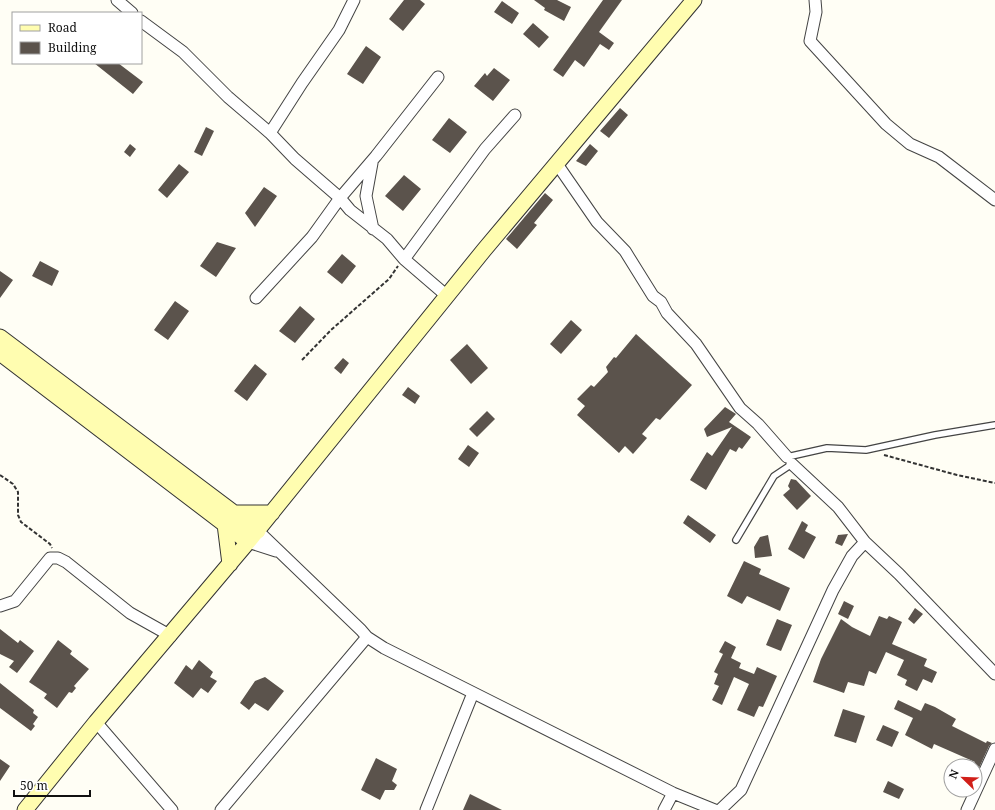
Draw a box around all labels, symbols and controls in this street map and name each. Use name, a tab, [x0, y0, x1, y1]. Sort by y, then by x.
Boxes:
legend	[12, 12, 142, 64]
text: Road	[48, 19, 78, 36]
text: Building	[48, 39, 97, 56]
north arrow	[943, 758, 983, 798]
text: N	[945, 767, 962, 781]
scale bar	[14, 772, 90, 798]
text: 50 m	[20, 777, 48, 794]

